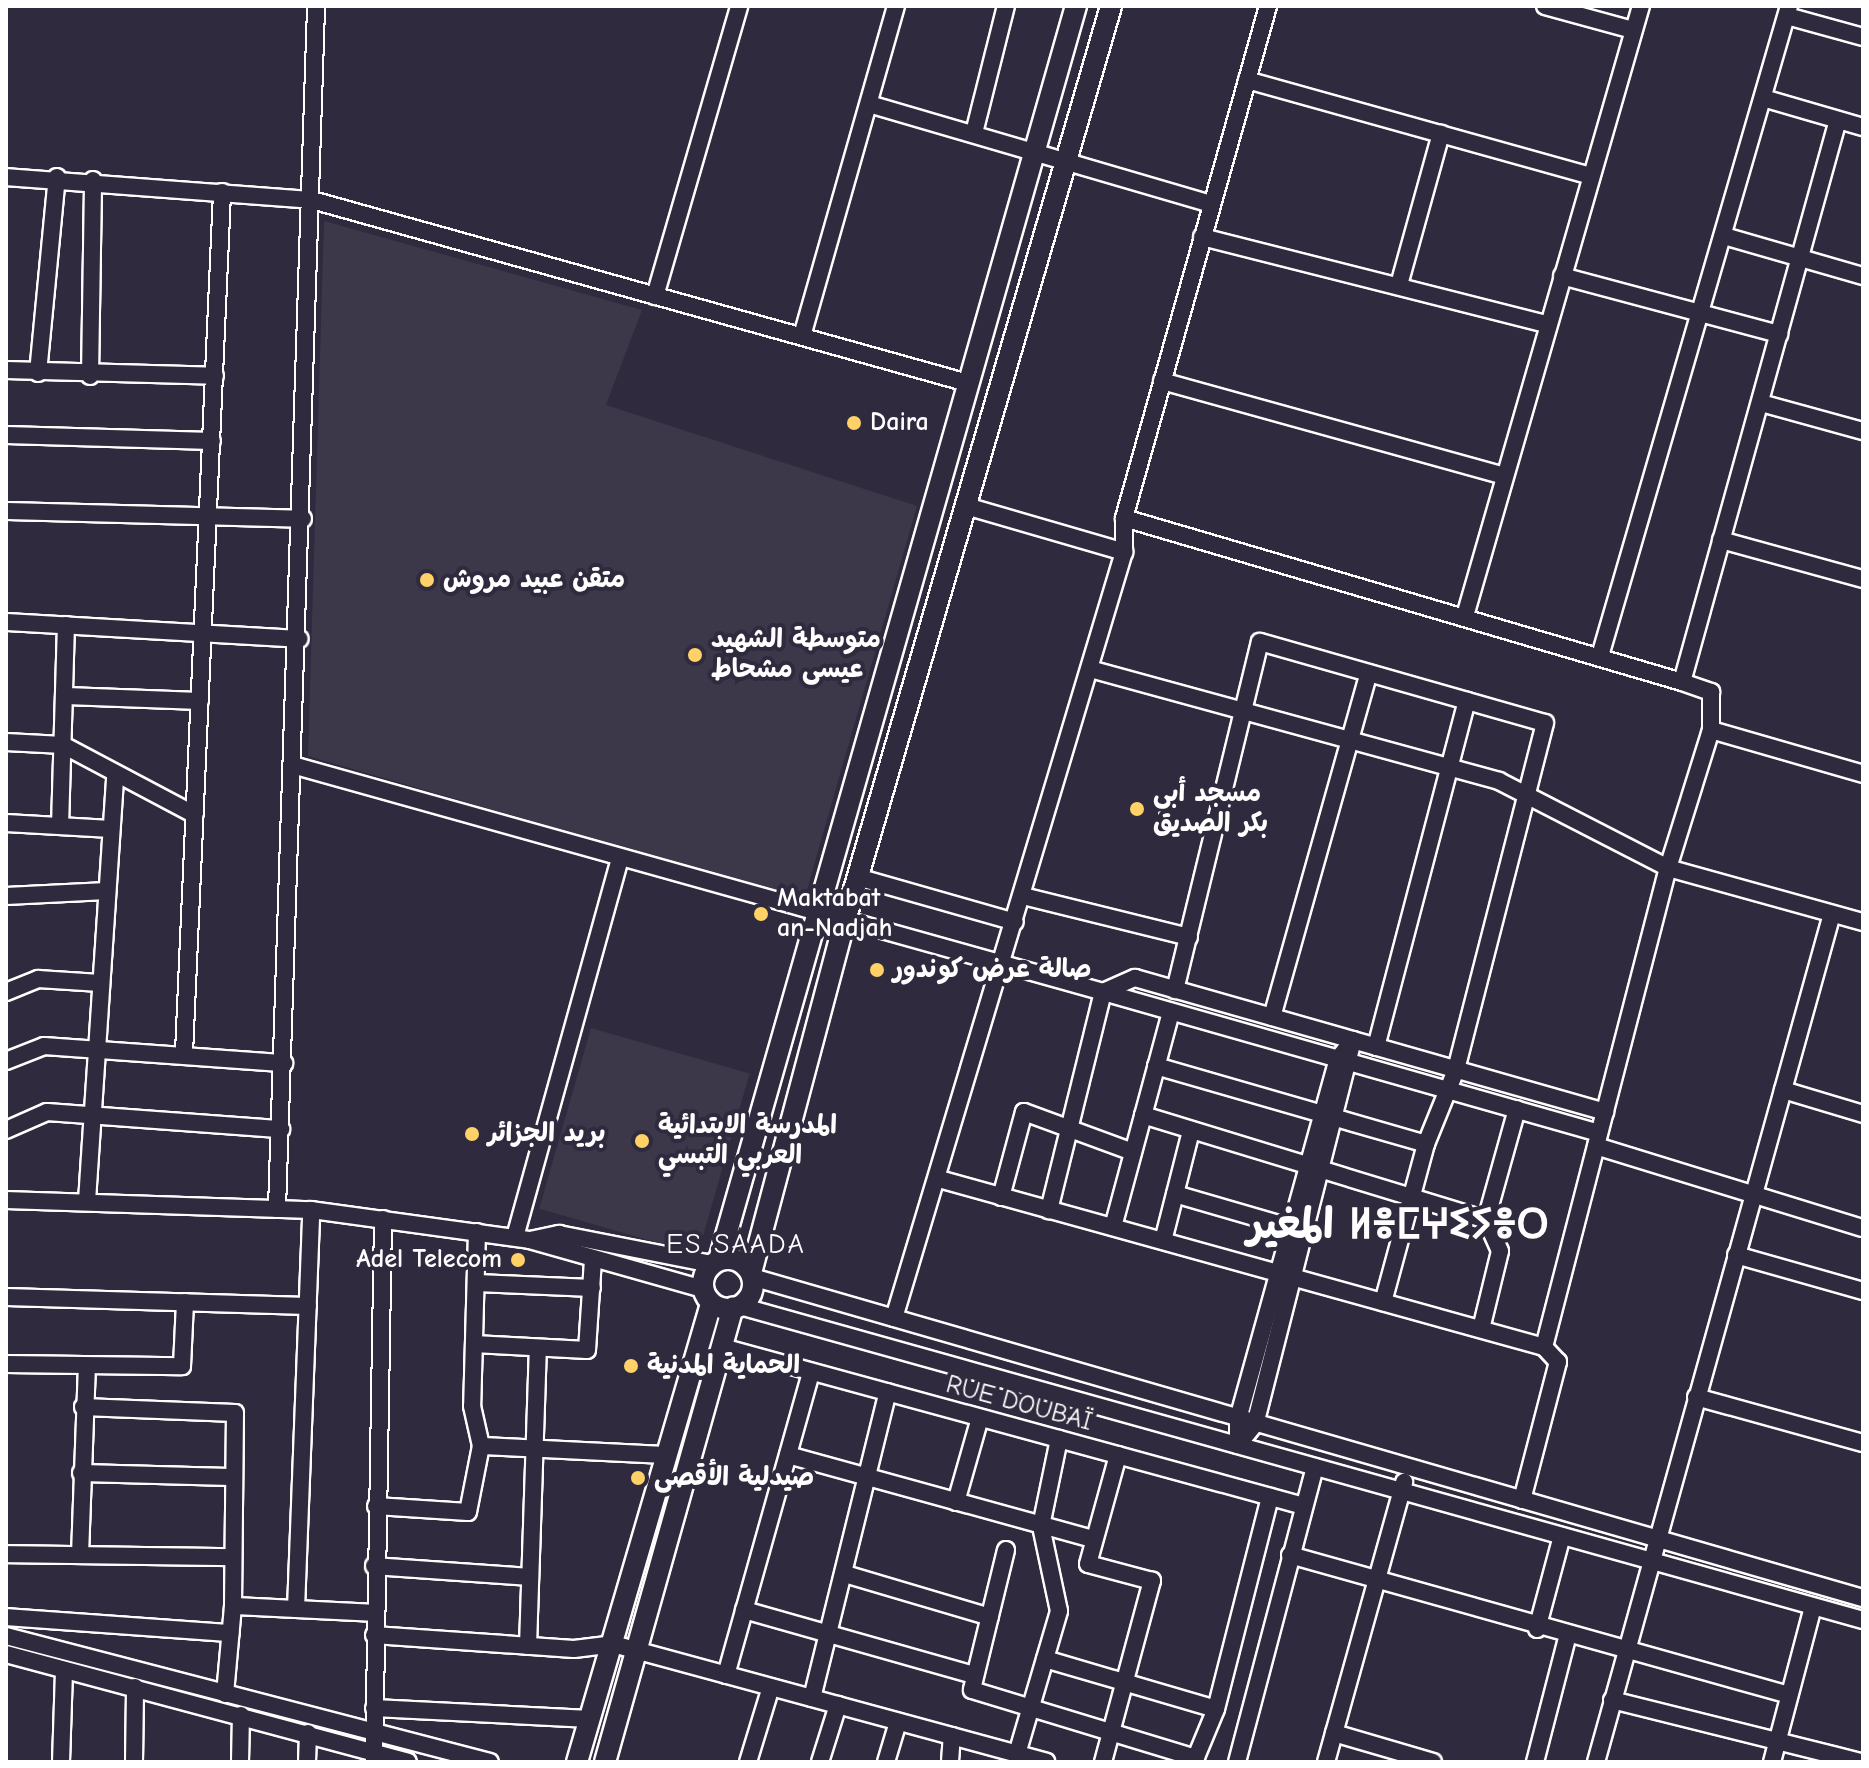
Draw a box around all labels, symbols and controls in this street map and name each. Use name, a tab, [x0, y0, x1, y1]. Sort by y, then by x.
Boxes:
place label: Daira	[870, 407, 929, 439]
marker: Daira	[845, 414, 863, 432]
place label: متقن عبيد مروش	[443, 564, 625, 596]
marker: متقن عبيد مروش	[418, 571, 436, 589]
place label: متوسطة الشهيد عيسى مشحاط	[711, 624, 881, 686]
marker: متوسطة الشهيد عيسى مشحاط	[686, 646, 704, 664]
place label: مسجد أبي بكر الصديق	[1153, 778, 1268, 840]
marker: مسجد أبي بكر الصديق	[1128, 800, 1146, 818]
place label: Maktabat an-Nadjah	[777, 883, 892, 944]
marker: Maktabat an-Nadjah	[752, 905, 770, 923]
place label: صالة عرض كوندور	[893, 954, 1092, 986]
marker: صالة عرض كوندور	[868, 961, 886, 979]
place label: المدرسة الابتدائية العربي التبسي	[658, 1110, 837, 1172]
place label: بريد الجزائر	[488, 1118, 605, 1150]
marker: بريد الجزائر	[463, 1125, 481, 1143]
marker: المدرسة الابتدائية العربي التبسي	[633, 1132, 651, 1150]
district label: المغير ⵍⴻⵎⵖⵉⵢⴻⵔ	[1247, 1200, 1549, 1250]
district label: ES SAADA	[666, 1227, 806, 1261]
place label: Adel Telecom	[356, 1244, 502, 1276]
marker: Adel Telecom	[509, 1251, 527, 1269]
place label: الحماية المدنية	[647, 1350, 800, 1382]
marker: الحماية المدنية	[622, 1357, 640, 1375]
street label: RUE DOUBAÏ	[942, 1369, 1096, 1439]
place label: صيدلية الأقصى	[654, 1462, 814, 1494]
marker: صيدلية الأقصى	[629, 1469, 647, 1487]

